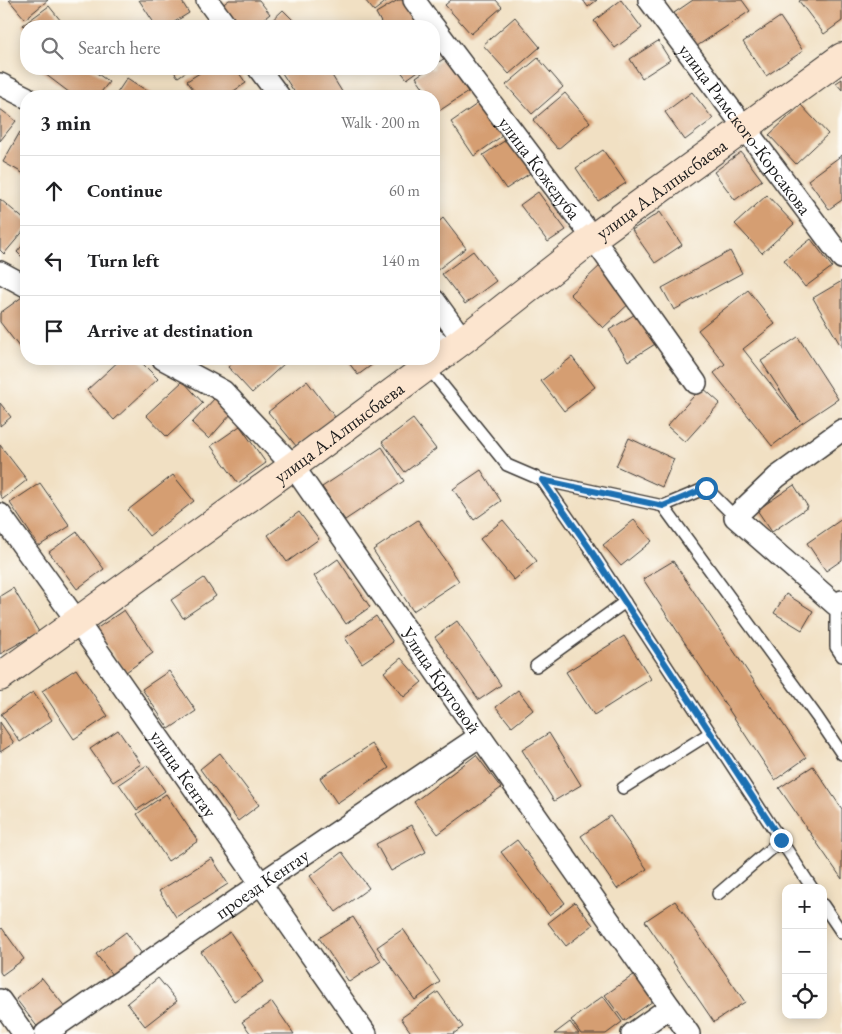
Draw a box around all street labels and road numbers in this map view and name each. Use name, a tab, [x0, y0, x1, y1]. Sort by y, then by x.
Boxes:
street label: улица Римского-Корсакова	[673, 38, 818, 220]
street label: улица Кожедуба	[493, 111, 587, 224]
street label: улица А.Алпысбаева	[590, 132, 732, 245]
street label: улица А.Алпысбаева	[268, 375, 409, 489]
street label: Улица Круговой	[395, 621, 487, 738]
street label: улица Кентау	[144, 725, 223, 823]
street label: проезд Кентау	[210, 842, 314, 924]

